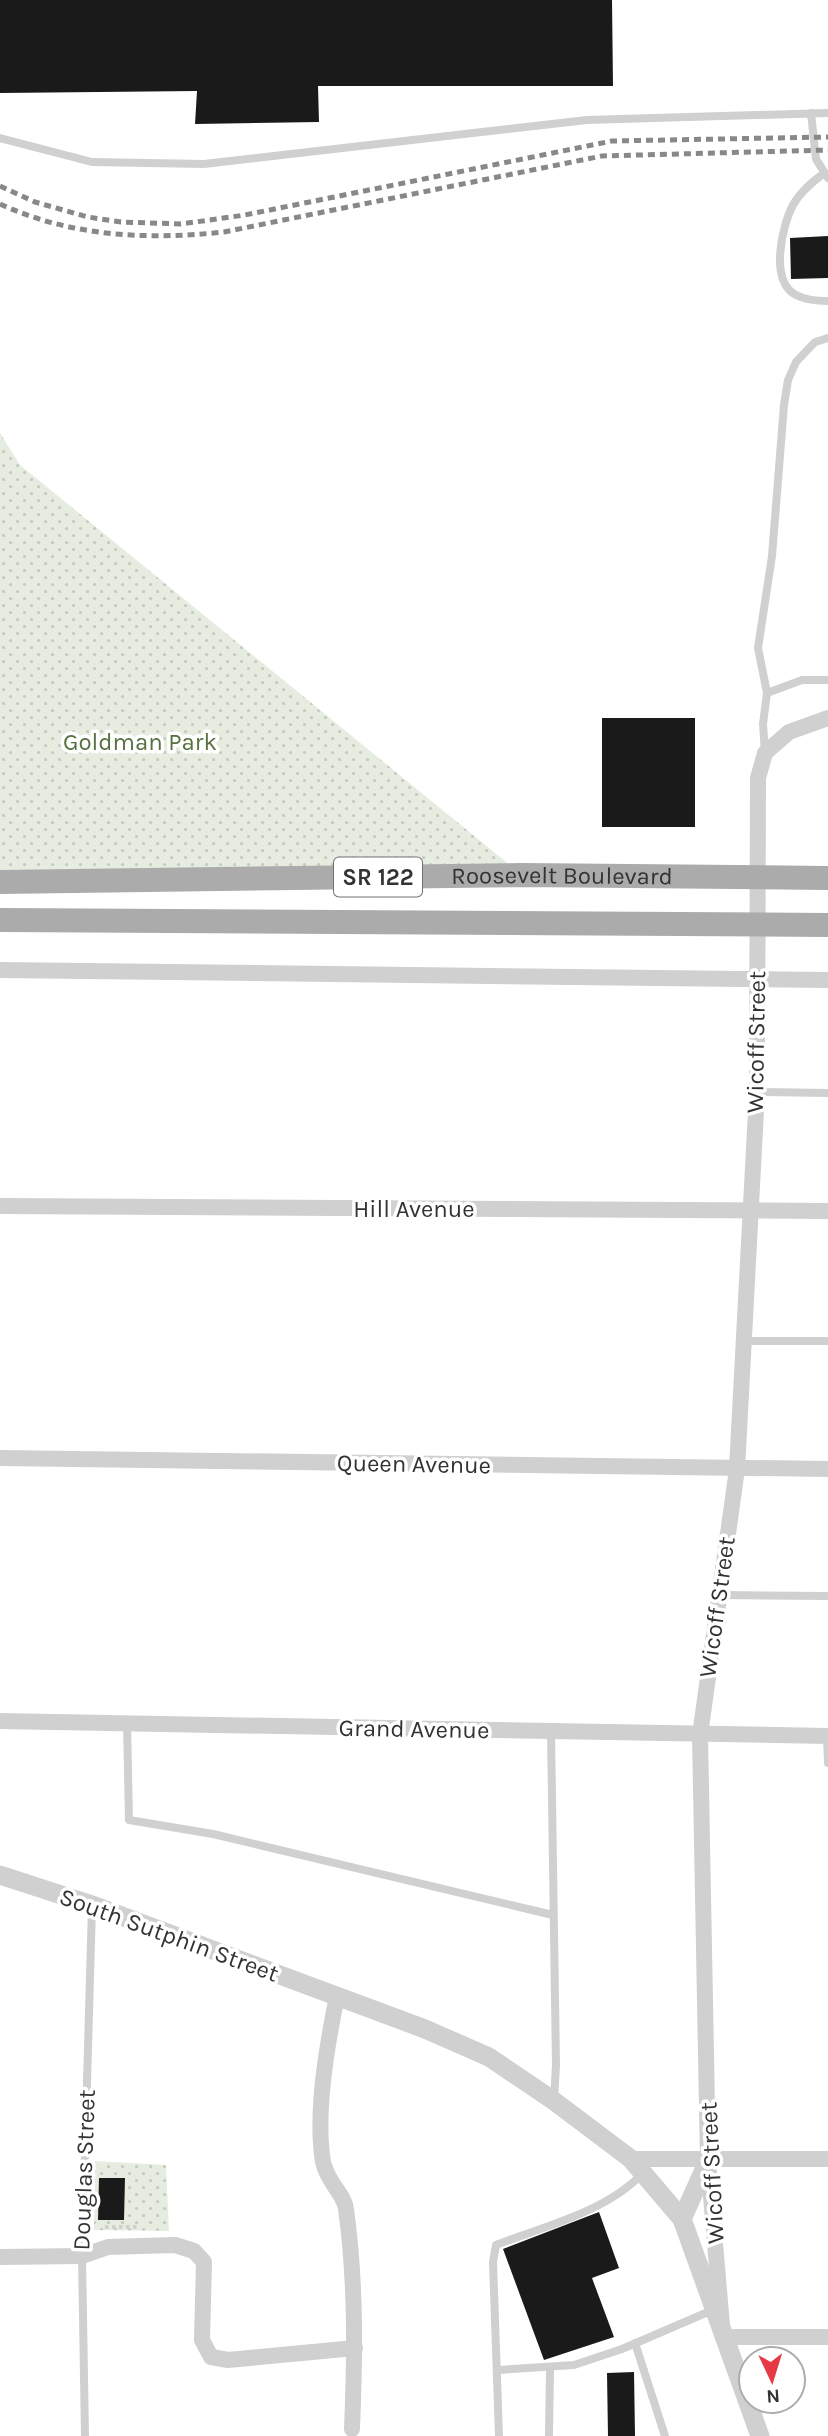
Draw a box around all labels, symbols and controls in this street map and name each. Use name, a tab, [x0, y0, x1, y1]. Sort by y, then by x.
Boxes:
park label: Goldman Park	[63, 728, 217, 756]
road number: SR 122	[334, 858, 422, 897]
street label: Roosevelt Boulevard	[451, 861, 673, 890]
street label: Wicoff Street	[741, 971, 771, 1113]
street label: Hill Avenue	[353, 1195, 475, 1223]
street label: Queen Avenue	[337, 1449, 491, 1479]
street label: Wicoff Street	[693, 1535, 741, 1679]
street label: Grand Avenue	[338, 1714, 490, 1744]
street label: South Sutphin Street	[56, 1882, 282, 1988]
street label: Douglas Street	[67, 2089, 101, 2251]
street label: Wicoff Street	[694, 2101, 730, 2245]
north arrow	[737, 2345, 807, 2415]
text: N	[766, 2385, 781, 2407]

